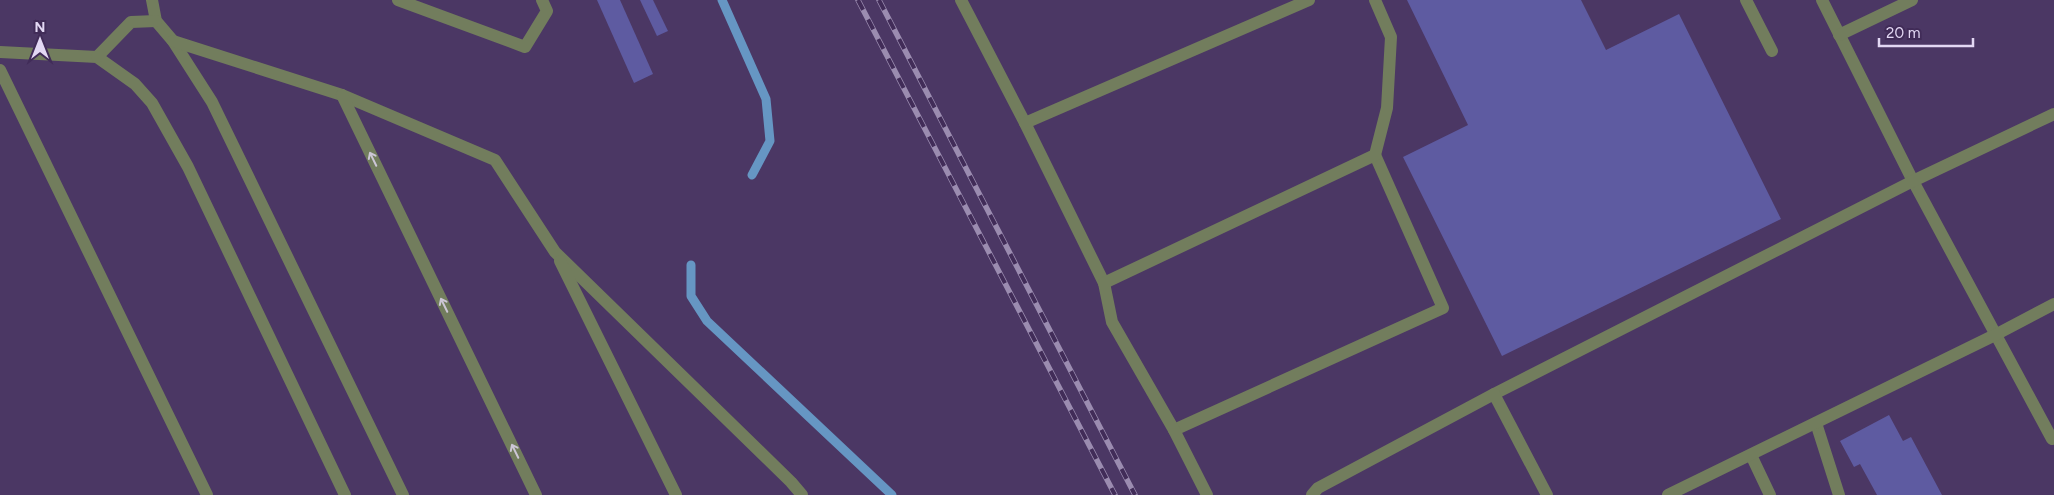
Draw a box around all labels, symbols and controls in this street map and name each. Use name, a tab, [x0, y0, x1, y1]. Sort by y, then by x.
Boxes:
north arrow	[15, 15, 65, 65]
scale bar	[1879, 15, 1973, 47]
text: N	[35, 19, 45, 36]
text: 20 m	[1886, 24, 1920, 42]
one-way arrow	[368, 152, 377, 167]
one-way arrow	[439, 298, 448, 313]
one-way arrow	[510, 444, 519, 459]

